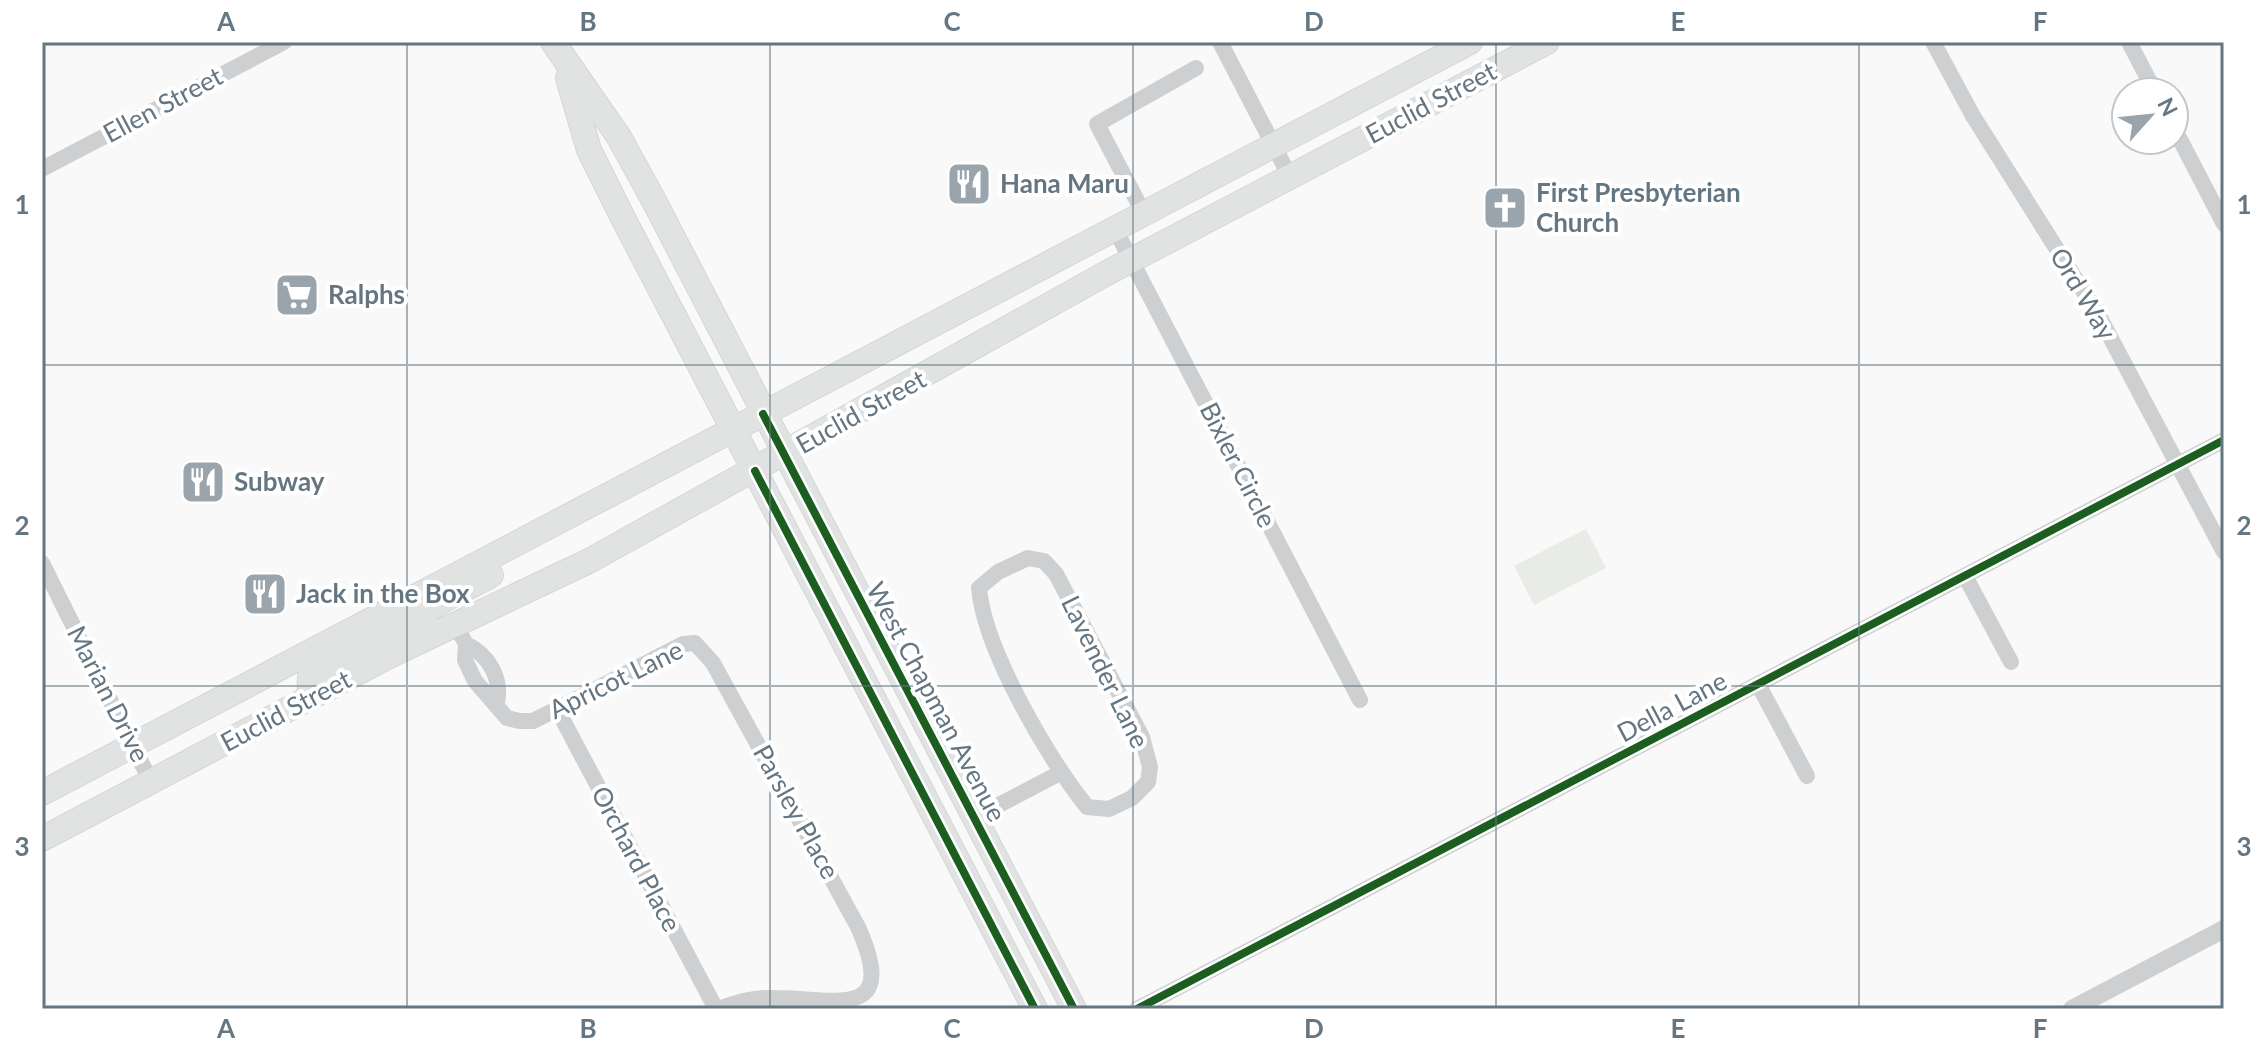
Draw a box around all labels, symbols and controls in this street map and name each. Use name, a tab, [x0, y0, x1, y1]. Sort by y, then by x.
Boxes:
text: A	[216, 5, 236, 37]
text: B	[579, 5, 597, 37]
text: C	[943, 5, 961, 37]
text: D	[1304, 5, 1324, 37]
text: E	[1671, 5, 1685, 37]
text: F	[2033, 5, 2047, 37]
street label: Euclid Street	[1360, 54, 1502, 150]
street label: Ellen Street	[97, 59, 228, 149]
north arrow	[2110, 76, 2190, 156]
text: N	[2152, 93, 2184, 120]
restaurant icon: Hana Maru	[945, 160, 993, 208]
place label: Hana Maru	[1000, 167, 1129, 199]
place label: First Presbyterian Church	[1536, 176, 1741, 238]
church icon: First Presbyterian Church	[1481, 184, 1529, 232]
text: 1	[14, 188, 30, 220]
text: 1	[2236, 188, 2252, 220]
street label: Ord Way	[2044, 242, 2124, 346]
supermarket icon: Ralphs	[273, 271, 321, 319]
place label: Ralphs	[328, 278, 405, 310]
street label: Euclid Street	[790, 362, 932, 460]
street label: Bixler Circle	[1194, 397, 1284, 532]
restaurant icon: Subway	[179, 458, 227, 506]
place label: Subway	[234, 465, 325, 497]
text: 2	[14, 509, 30, 541]
text: 2	[2236, 509, 2252, 541]
restaurant icon: Jack in the Box	[241, 570, 289, 618]
street label: West Chapman Avenue	[860, 576, 1014, 827]
place label: Jack in the Box	[296, 577, 470, 609]
street label: Lavender Lane	[1055, 590, 1157, 753]
street label: Marian Drive	[61, 620, 157, 767]
street label: Apricot Lane	[543, 633, 688, 725]
street label: Euclid Street	[215, 662, 357, 758]
street label: Della Lane	[1611, 664, 1732, 748]
street label: Parsley Place	[747, 739, 847, 884]
street label: Orchard Place	[585, 780, 689, 937]
text: 3	[14, 830, 30, 862]
text: 3	[2236, 830, 2252, 862]
text: A	[216, 1012, 236, 1044]
text: B	[579, 1012, 597, 1044]
text: C	[943, 1012, 961, 1044]
text: D	[1304, 1012, 1324, 1044]
text: E	[1671, 1012, 1685, 1044]
text: F	[2033, 1012, 2047, 1044]

